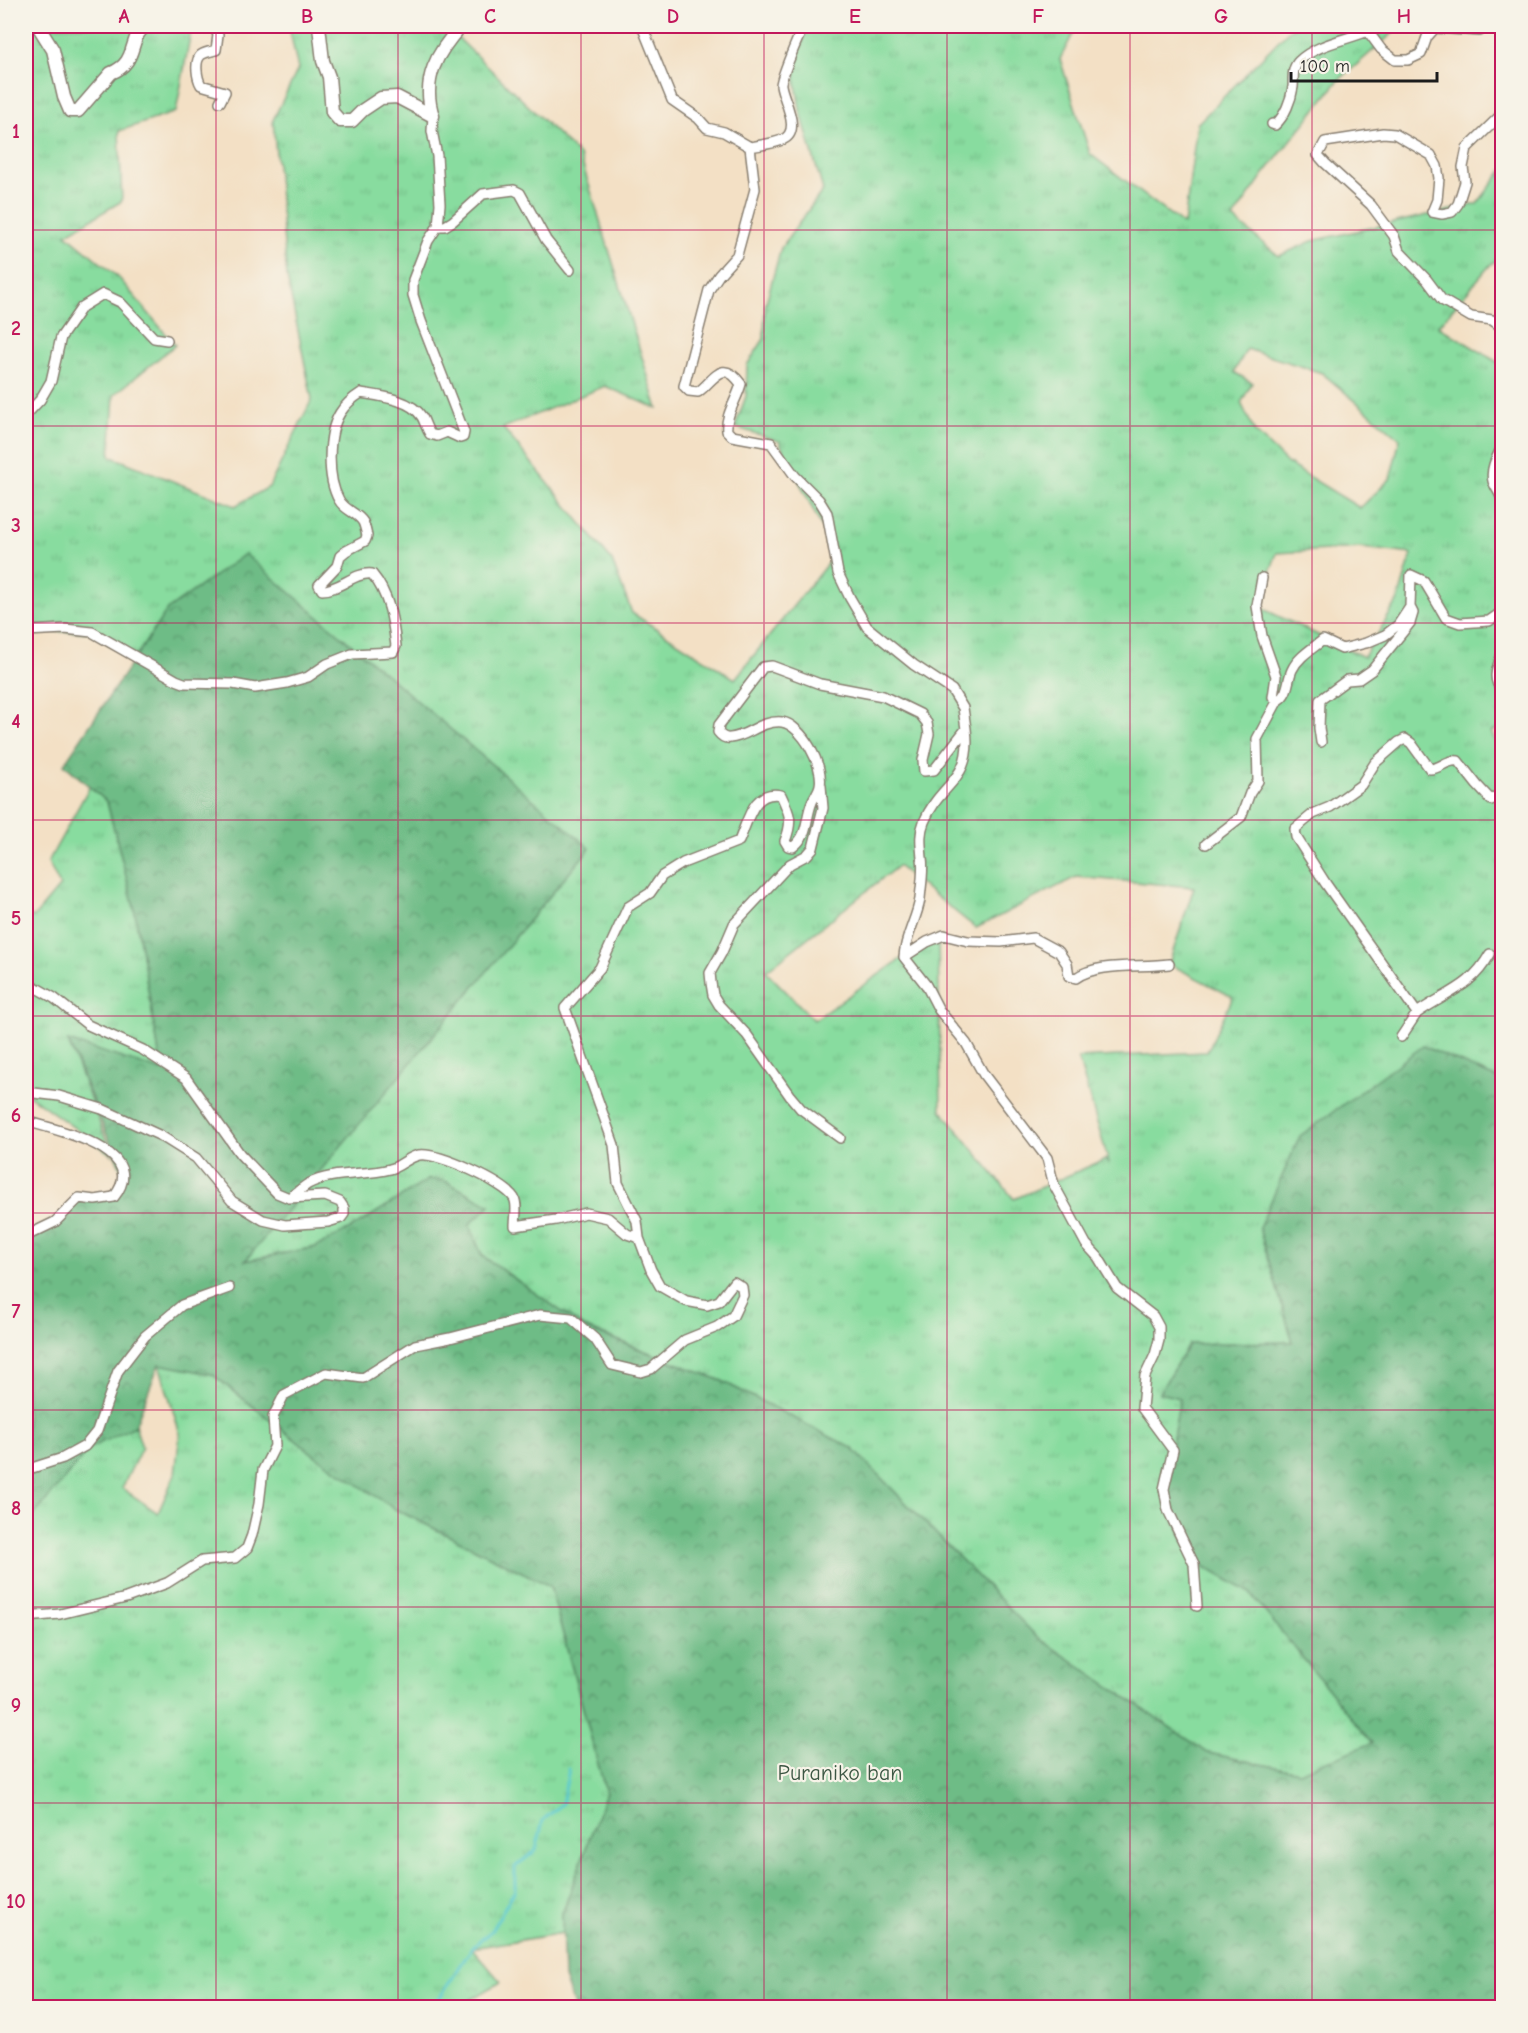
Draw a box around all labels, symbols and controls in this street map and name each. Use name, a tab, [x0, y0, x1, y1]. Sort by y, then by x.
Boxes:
text: A	[118, 5, 130, 28]
text: B	[301, 5, 313, 28]
text: C	[484, 5, 496, 28]
text: D	[667, 5, 679, 28]
text: E	[849, 5, 861, 28]
text: F	[1032, 5, 1044, 28]
text: G	[1214, 5, 1228, 28]
text: H	[1397, 5, 1411, 28]
scale bar	[1291, 45, 1436, 83]
text: 100 m	[1300, 56, 1350, 77]
text: 1	[12, 120, 20, 143]
text: 2	[11, 317, 21, 340]
text: 3	[11, 514, 21, 537]
text: 4	[11, 710, 21, 733]
text: 5	[11, 907, 21, 930]
text: 6	[11, 1104, 21, 1127]
text: 7	[12, 1300, 21, 1323]
text: 8	[11, 1497, 21, 1520]
text: 9	[11, 1694, 21, 1717]
park label: Puraniko ban	[778, 1760, 902, 1786]
text: 10	[6, 1890, 26, 1913]

